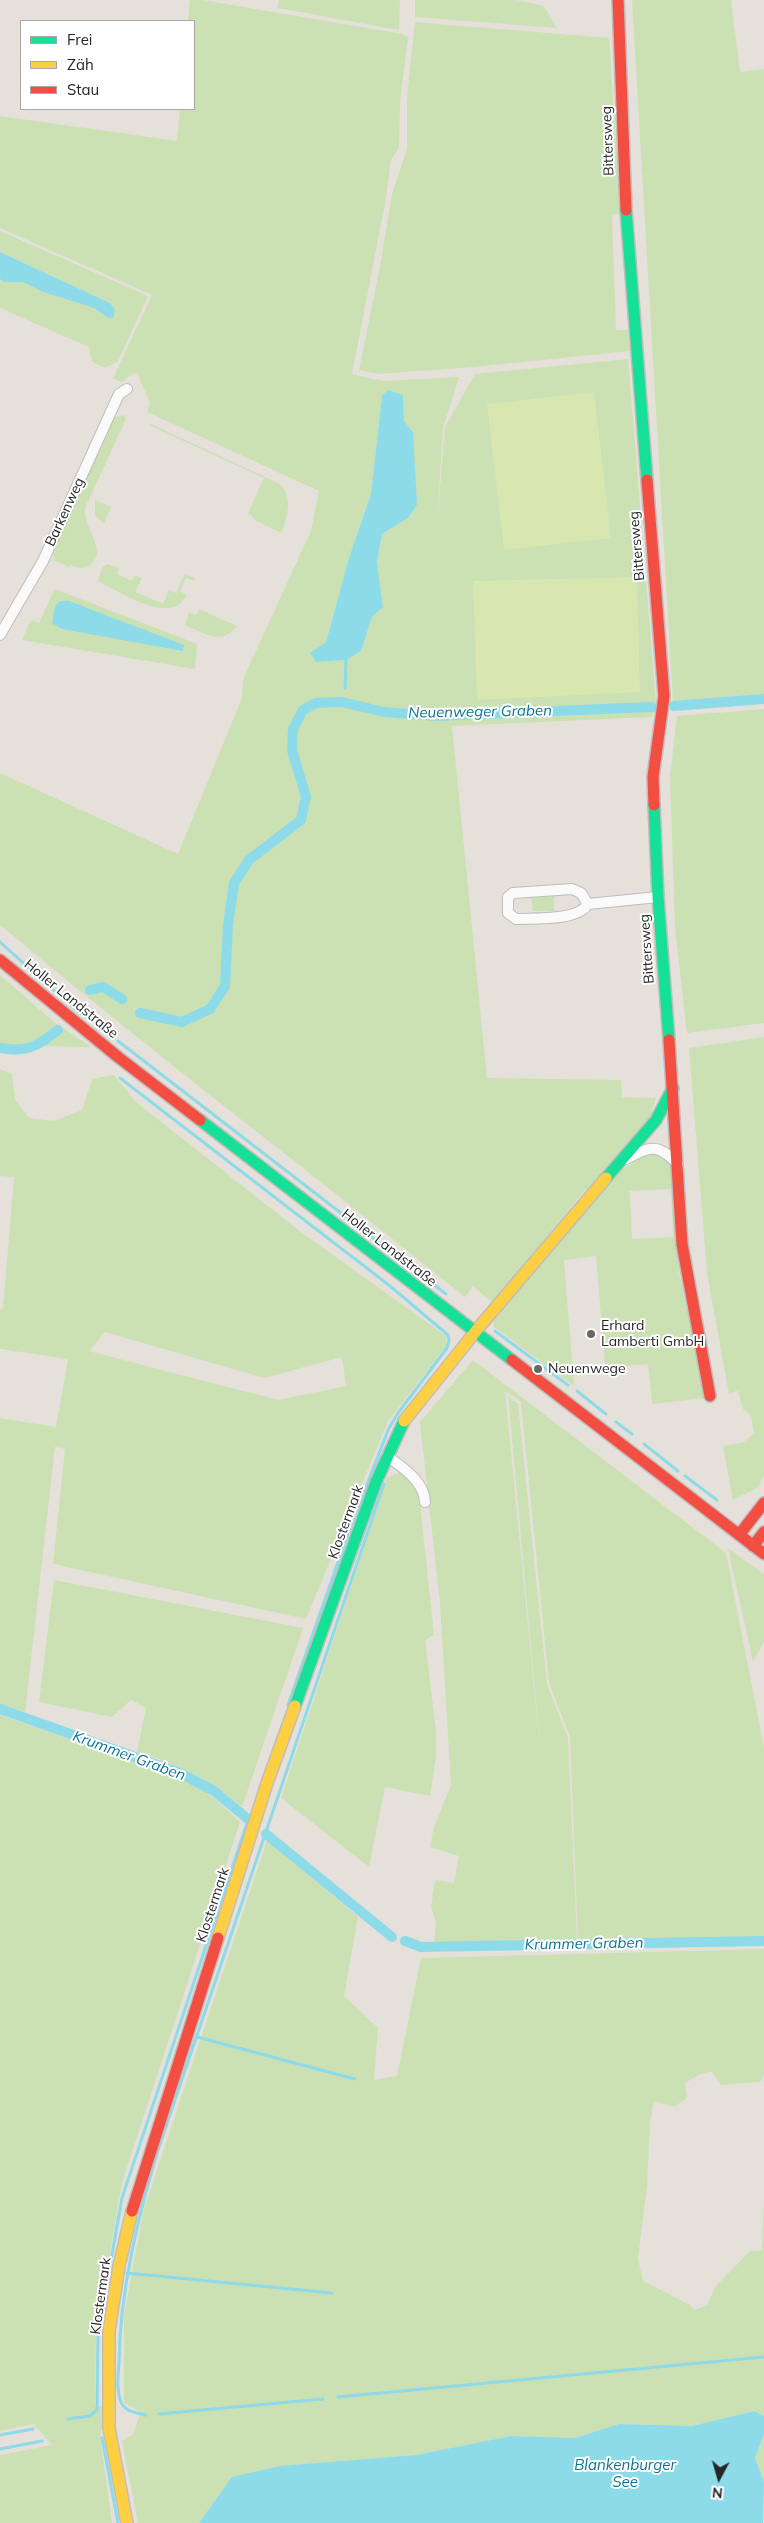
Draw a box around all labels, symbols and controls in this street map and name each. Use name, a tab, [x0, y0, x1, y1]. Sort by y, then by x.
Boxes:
legend	[20, 20, 195, 110]
text: Frei	[67, 30, 92, 49]
text: Zäh	[67, 55, 94, 74]
text: Stau	[67, 80, 99, 99]
street label: Bittersweg	[598, 106, 618, 176]
street label: Barkenweg	[42, 475, 88, 549]
street label: Bittersweg	[626, 510, 648, 582]
water label: Neuenweger Graben	[408, 702, 552, 722]
street label: Bittersweg	[636, 914, 658, 984]
street label: Holler Landstraße	[21, 956, 121, 1042]
street label: Holler Landstraße	[338, 1206, 440, 1290]
place label: Erhard Lamberti GmbH	[601, 1318, 704, 1350]
marker: Erhard Lamberti GmbH	[585, 1328, 597, 1340]
place label: Neuenwege	[548, 1361, 626, 1377]
marker: Neuenwege	[532, 1363, 544, 1375]
street label: Klostermark	[325, 1483, 367, 1561]
water label: Krummer Graben	[70, 1727, 188, 1785]
street label: Klostermark	[193, 1866, 233, 1944]
water label: Krummer Graben	[524, 1934, 644, 1954]
street label: Klostermark	[87, 2256, 115, 2336]
north arrow	[694, 2453, 744, 2503]
water label: Blankenburger See	[574, 2456, 676, 2491]
text: N	[711, 2483, 724, 2502]

